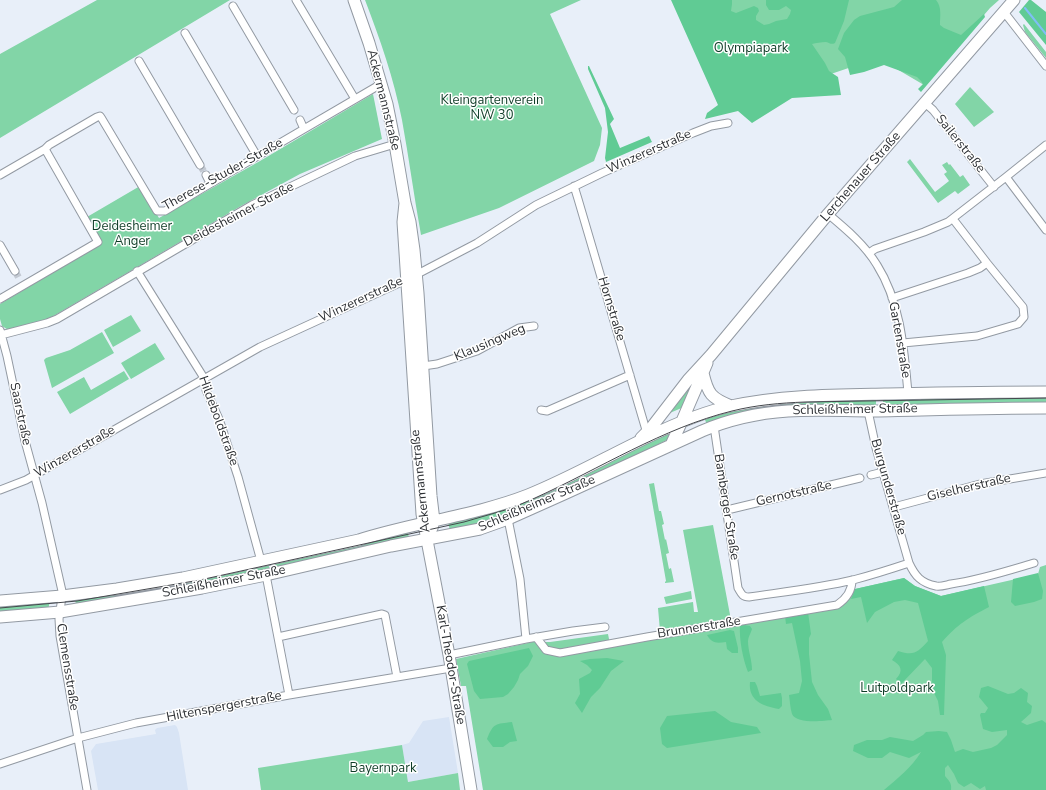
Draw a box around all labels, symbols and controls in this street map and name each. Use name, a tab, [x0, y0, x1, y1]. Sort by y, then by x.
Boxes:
park label: Olympiapark	[714, 41, 788, 57]
street label: Ackermannstraße	[363, 48, 403, 152]
park label: Kleingartenverein NW 30	[441, 93, 543, 124]
street label: Sailerstraße	[932, 112, 988, 176]
street label: Winzererstraße	[604, 126, 694, 178]
street label: Lerchenauer Straße	[818, 129, 904, 225]
street label: Therese-Studer-Straße	[160, 135, 286, 215]
street label: Deidesheimer Straße	[181, 179, 297, 251]
park label: Deidesheimer Anger	[92, 219, 172, 250]
street label: Winzererstraße	[317, 274, 405, 326]
street label: Hornstraße	[594, 275, 628, 343]
street label: Gartenstraße	[885, 301, 913, 379]
street label: Klausingweg	[452, 321, 528, 365]
street label: Hildeboldstraße	[195, 374, 241, 468]
street label: Saarstraße	[6, 381, 34, 447]
street label: Schleißheimer Straße	[792, 401, 918, 419]
street label: Winzererstraße	[32, 423, 118, 481]
street label: Ackermannstraße	[408, 429, 434, 533]
street label: Burgunderstraße	[867, 437, 909, 537]
street label: Bamberger Straße	[710, 453, 742, 561]
street label: Giselherstraße	[926, 471, 1012, 505]
street label: Schleißheimer Straße	[476, 472, 598, 536]
street label: Gernotstraße	[755, 478, 833, 510]
street label: Schleißheimer Straße	[161, 562, 287, 602]
street label: Karl-Theodor-Straße	[432, 604, 468, 726]
street label: Brunnerstraße	[656, 614, 742, 642]
street label: Clemensstraße	[52, 622, 82, 712]
park label: Luitpoldpark	[860, 681, 934, 697]
street label: Hiltenspergerstraße	[165, 688, 283, 726]
park label: Bayernpark	[350, 761, 416, 777]

